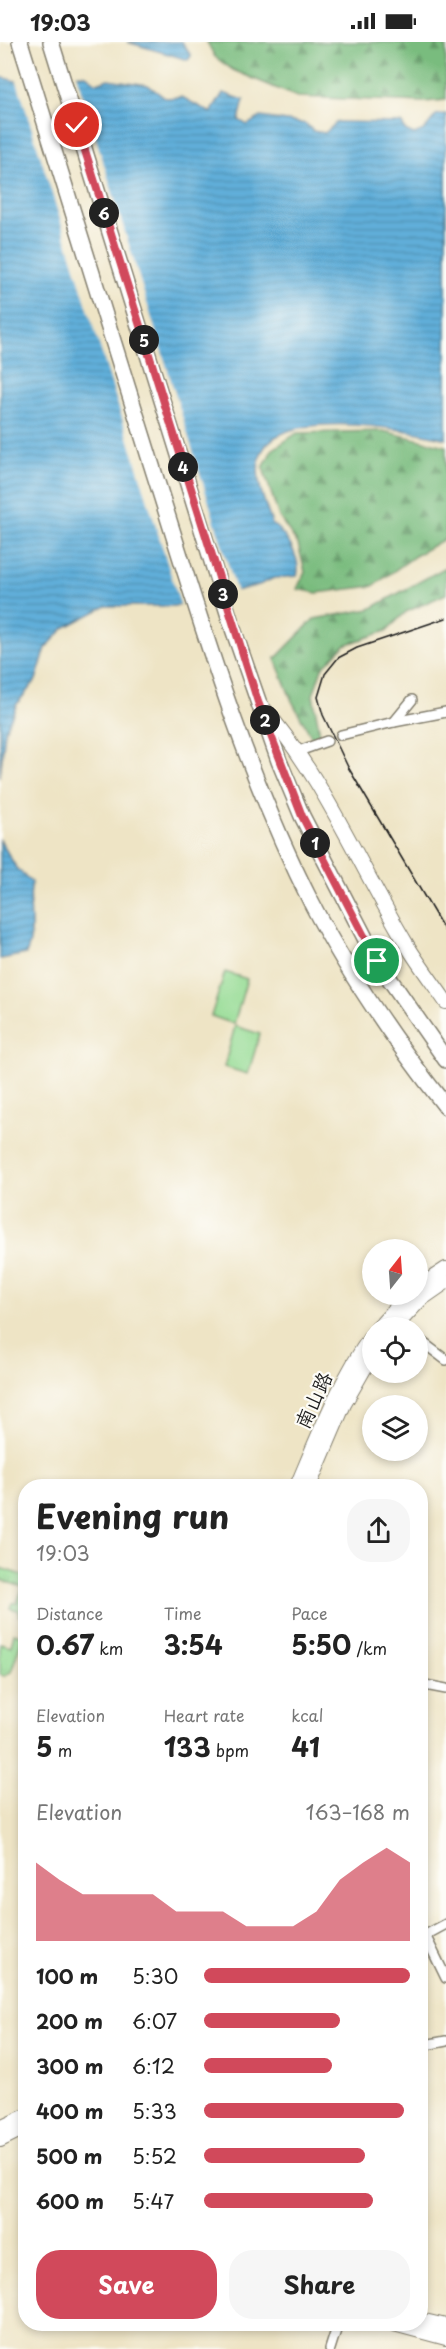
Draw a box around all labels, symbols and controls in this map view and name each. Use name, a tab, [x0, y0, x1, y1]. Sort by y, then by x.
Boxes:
text: 19:03	[30, 5, 91, 38]
pin	[51, 99, 102, 150]
icon: check	[60, 108, 93, 141]
pin: 6	[89, 198, 119, 228]
text: 6	[98, 201, 110, 225]
pin: 5	[129, 325, 159, 355]
text: 5	[139, 328, 149, 352]
pin: 4	[168, 452, 198, 482]
text: 4	[178, 455, 188, 479]
pin: 3	[208, 579, 238, 609]
text: 3	[218, 582, 228, 606]
pin: 2	[250, 705, 280, 735]
text: 2	[259, 708, 271, 732]
pin: 1	[300, 828, 330, 858]
text: 1	[311, 831, 319, 855]
pin	[351, 935, 402, 986]
icon: arrive	[360, 944, 393, 977]
north arrow	[362, 1239, 428, 1305]
map controls	[362, 1239, 428, 1461]
button: locate	[362, 1317, 428, 1383]
street label: 南山路	[287, 1366, 340, 1434]
button: layers	[362, 1395, 428, 1461]
text: Evening run	[36, 1490, 229, 1540]
button: share	[347, 1499, 410, 1562]
text: 19:03	[36, 1538, 90, 1568]
text: Distance	[36, 1601, 103, 1625]
text: Time	[164, 1601, 201, 1625]
text: Pace	[291, 1601, 327, 1625]
text: 0.67	[36, 1625, 94, 1664]
text: 3:54	[164, 1625, 223, 1664]
text: 5:50	[291, 1625, 351, 1664]
text: km	[94, 1636, 123, 1660]
text: /km	[351, 1636, 387, 1660]
text: Elevation	[36, 1703, 105, 1727]
text: Heart rate	[164, 1703, 244, 1727]
text: kcal	[291, 1703, 323, 1727]
text: 5	[36, 1727, 53, 1766]
text: 133	[164, 1727, 211, 1766]
text: 41	[291, 1727, 320, 1766]
text: m	[53, 1738, 72, 1762]
text: bpm	[211, 1738, 249, 1762]
text: Elevation	[36, 1797, 122, 1827]
text: 163–168 m	[305, 1797, 410, 1827]
text: 100 m	[36, 1961, 98, 1991]
text: 5:30	[132, 1961, 178, 1991]
text: 200 m	[36, 2006, 103, 2036]
text: 6:07	[132, 2006, 177, 2036]
text: 300 m	[36, 2051, 104, 2081]
text: 6:12	[132, 2051, 175, 2081]
text: 400 m	[36, 2096, 104, 2126]
text: 5:33	[132, 2096, 177, 2126]
text: 500 m	[36, 2141, 103, 2171]
text: 5:52	[132, 2141, 177, 2171]
text: 600 m	[36, 2186, 104, 2216]
text: 5:47	[132, 2186, 174, 2216]
button: Save	[36, 2250, 217, 2319]
button: Share	[229, 2250, 410, 2319]

